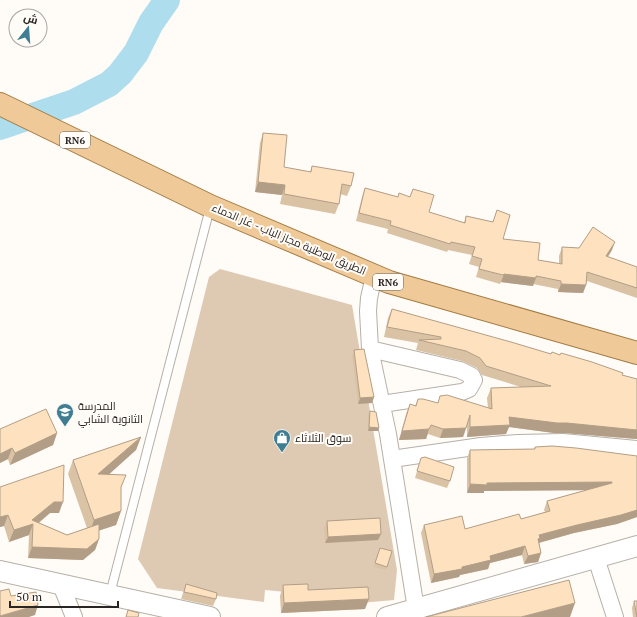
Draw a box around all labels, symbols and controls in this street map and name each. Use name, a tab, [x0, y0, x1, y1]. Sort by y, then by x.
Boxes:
north arrow	[8, 8, 48, 48]
text: ش	[22, 10, 40, 27]
road number: RN6	[60, 132, 90, 148]
street label: الطريق الوطنية مجاز الباب - غار الدماء	[210, 200, 368, 278]
road number: RN6	[373, 274, 403, 290]
place label: المدرسة الثانوية الشابي	[78, 399, 143, 428]
school or university icon: المدرسة الثانوية الشابي	[55, 402, 75, 427]
shop icon: سوق الثلاثاء	[272, 428, 292, 453]
place label: سوق الثلاثاء	[295, 431, 351, 445]
scale bar	[10, 583, 118, 609]
text: 50 m	[16, 589, 43, 604]

